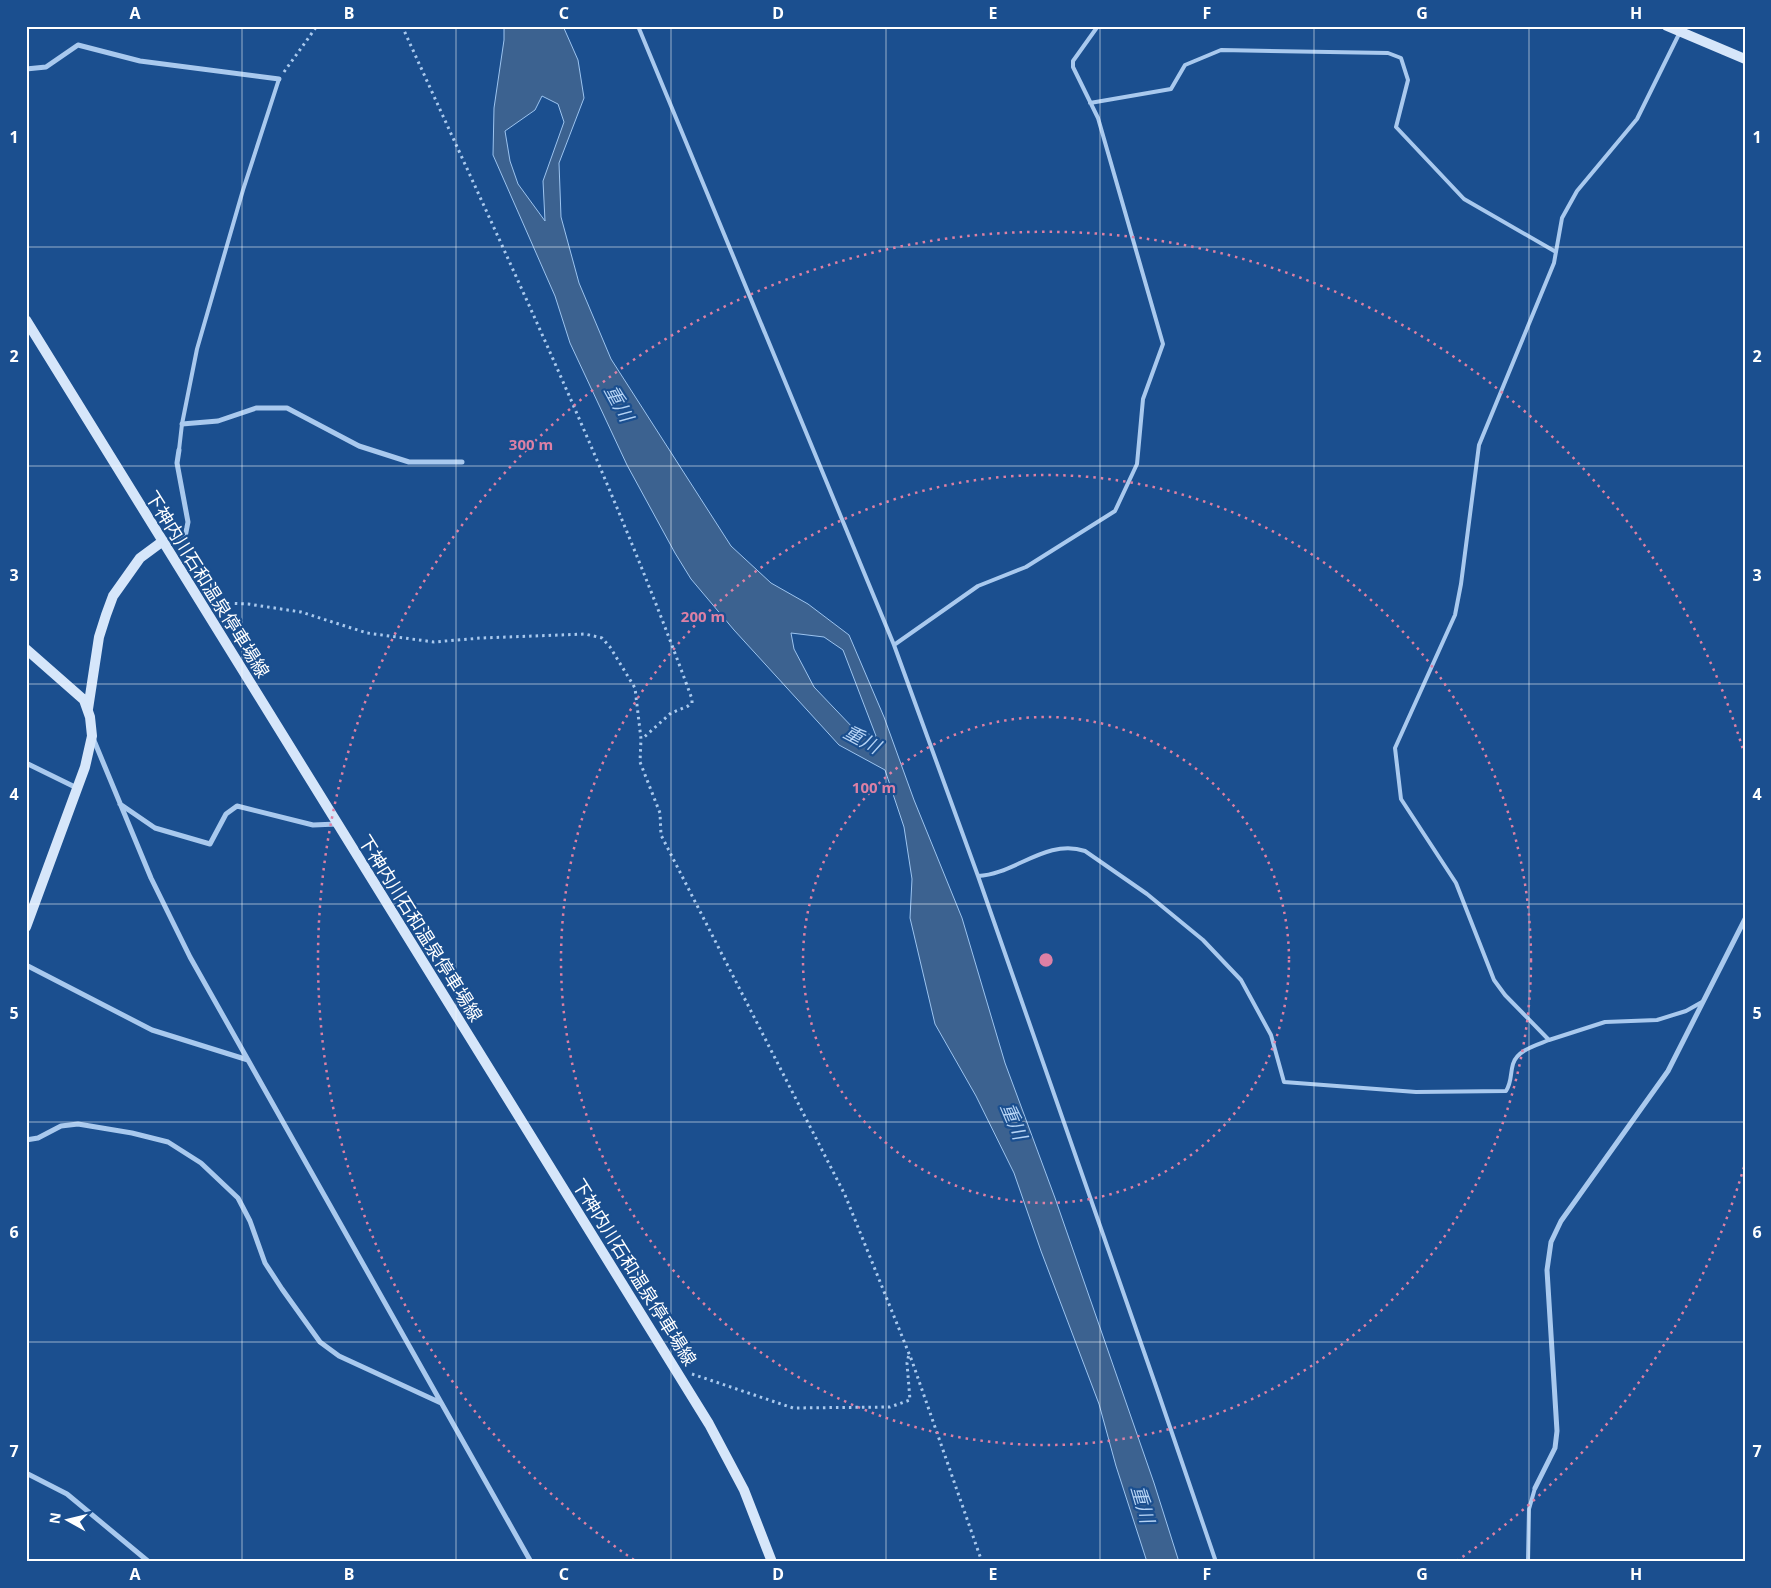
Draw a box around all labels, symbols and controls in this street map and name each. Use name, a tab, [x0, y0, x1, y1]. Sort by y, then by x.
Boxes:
text: A	[129, 2, 141, 24]
text: B	[344, 2, 354, 24]
text: C	[559, 2, 569, 24]
text: D	[772, 2, 784, 24]
text: E	[989, 2, 998, 24]
text: F	[1203, 2, 1211, 24]
text: G	[1416, 2, 1428, 24]
text: H	[1630, 2, 1642, 24]
text: 1	[9, 126, 19, 148]
text: 1	[1752, 126, 1762, 148]
text: 2	[9, 345, 19, 367]
text: 2	[1752, 345, 1762, 367]
water label: 重川	[598, 380, 641, 428]
text: 300 m	[509, 434, 553, 454]
street label: 下神内川石和温泉停車場線	[141, 486, 275, 682]
text: 3	[9, 564, 19, 586]
text: 3	[1752, 564, 1762, 586]
text: 200 m	[681, 606, 725, 626]
water label: 重川	[839, 719, 887, 760]
text: 100 m	[852, 777, 896, 797]
text: 4	[9, 783, 19, 805]
text: 4	[1752, 783, 1762, 805]
street label: 下神内川石和温泉停車場線	[354, 830, 488, 1026]
centre of rings	[1037, 951, 1055, 969]
text: 5	[9, 1002, 19, 1024]
text: 5	[1752, 1002, 1762, 1024]
water label: 重川	[995, 1098, 1034, 1145]
street label: 下神内川石和温泉停車場線	[568, 1174, 702, 1370]
text: 6	[9, 1221, 19, 1243]
text: 6	[1752, 1221, 1762, 1243]
text: 7	[9, 1440, 19, 1462]
text: 7	[1752, 1440, 1762, 1462]
water label: 重川	[1125, 1482, 1161, 1528]
north arrow	[42, 1496, 92, 1546]
text: N	[44, 1511, 65, 1525]
text: A	[129, 1563, 141, 1585]
text: B	[344, 1563, 354, 1585]
text: C	[559, 1563, 569, 1585]
text: D	[772, 1563, 784, 1585]
text: E	[989, 1563, 998, 1585]
text: F	[1203, 1563, 1211, 1585]
text: G	[1416, 1563, 1428, 1585]
text: H	[1630, 1563, 1642, 1585]

